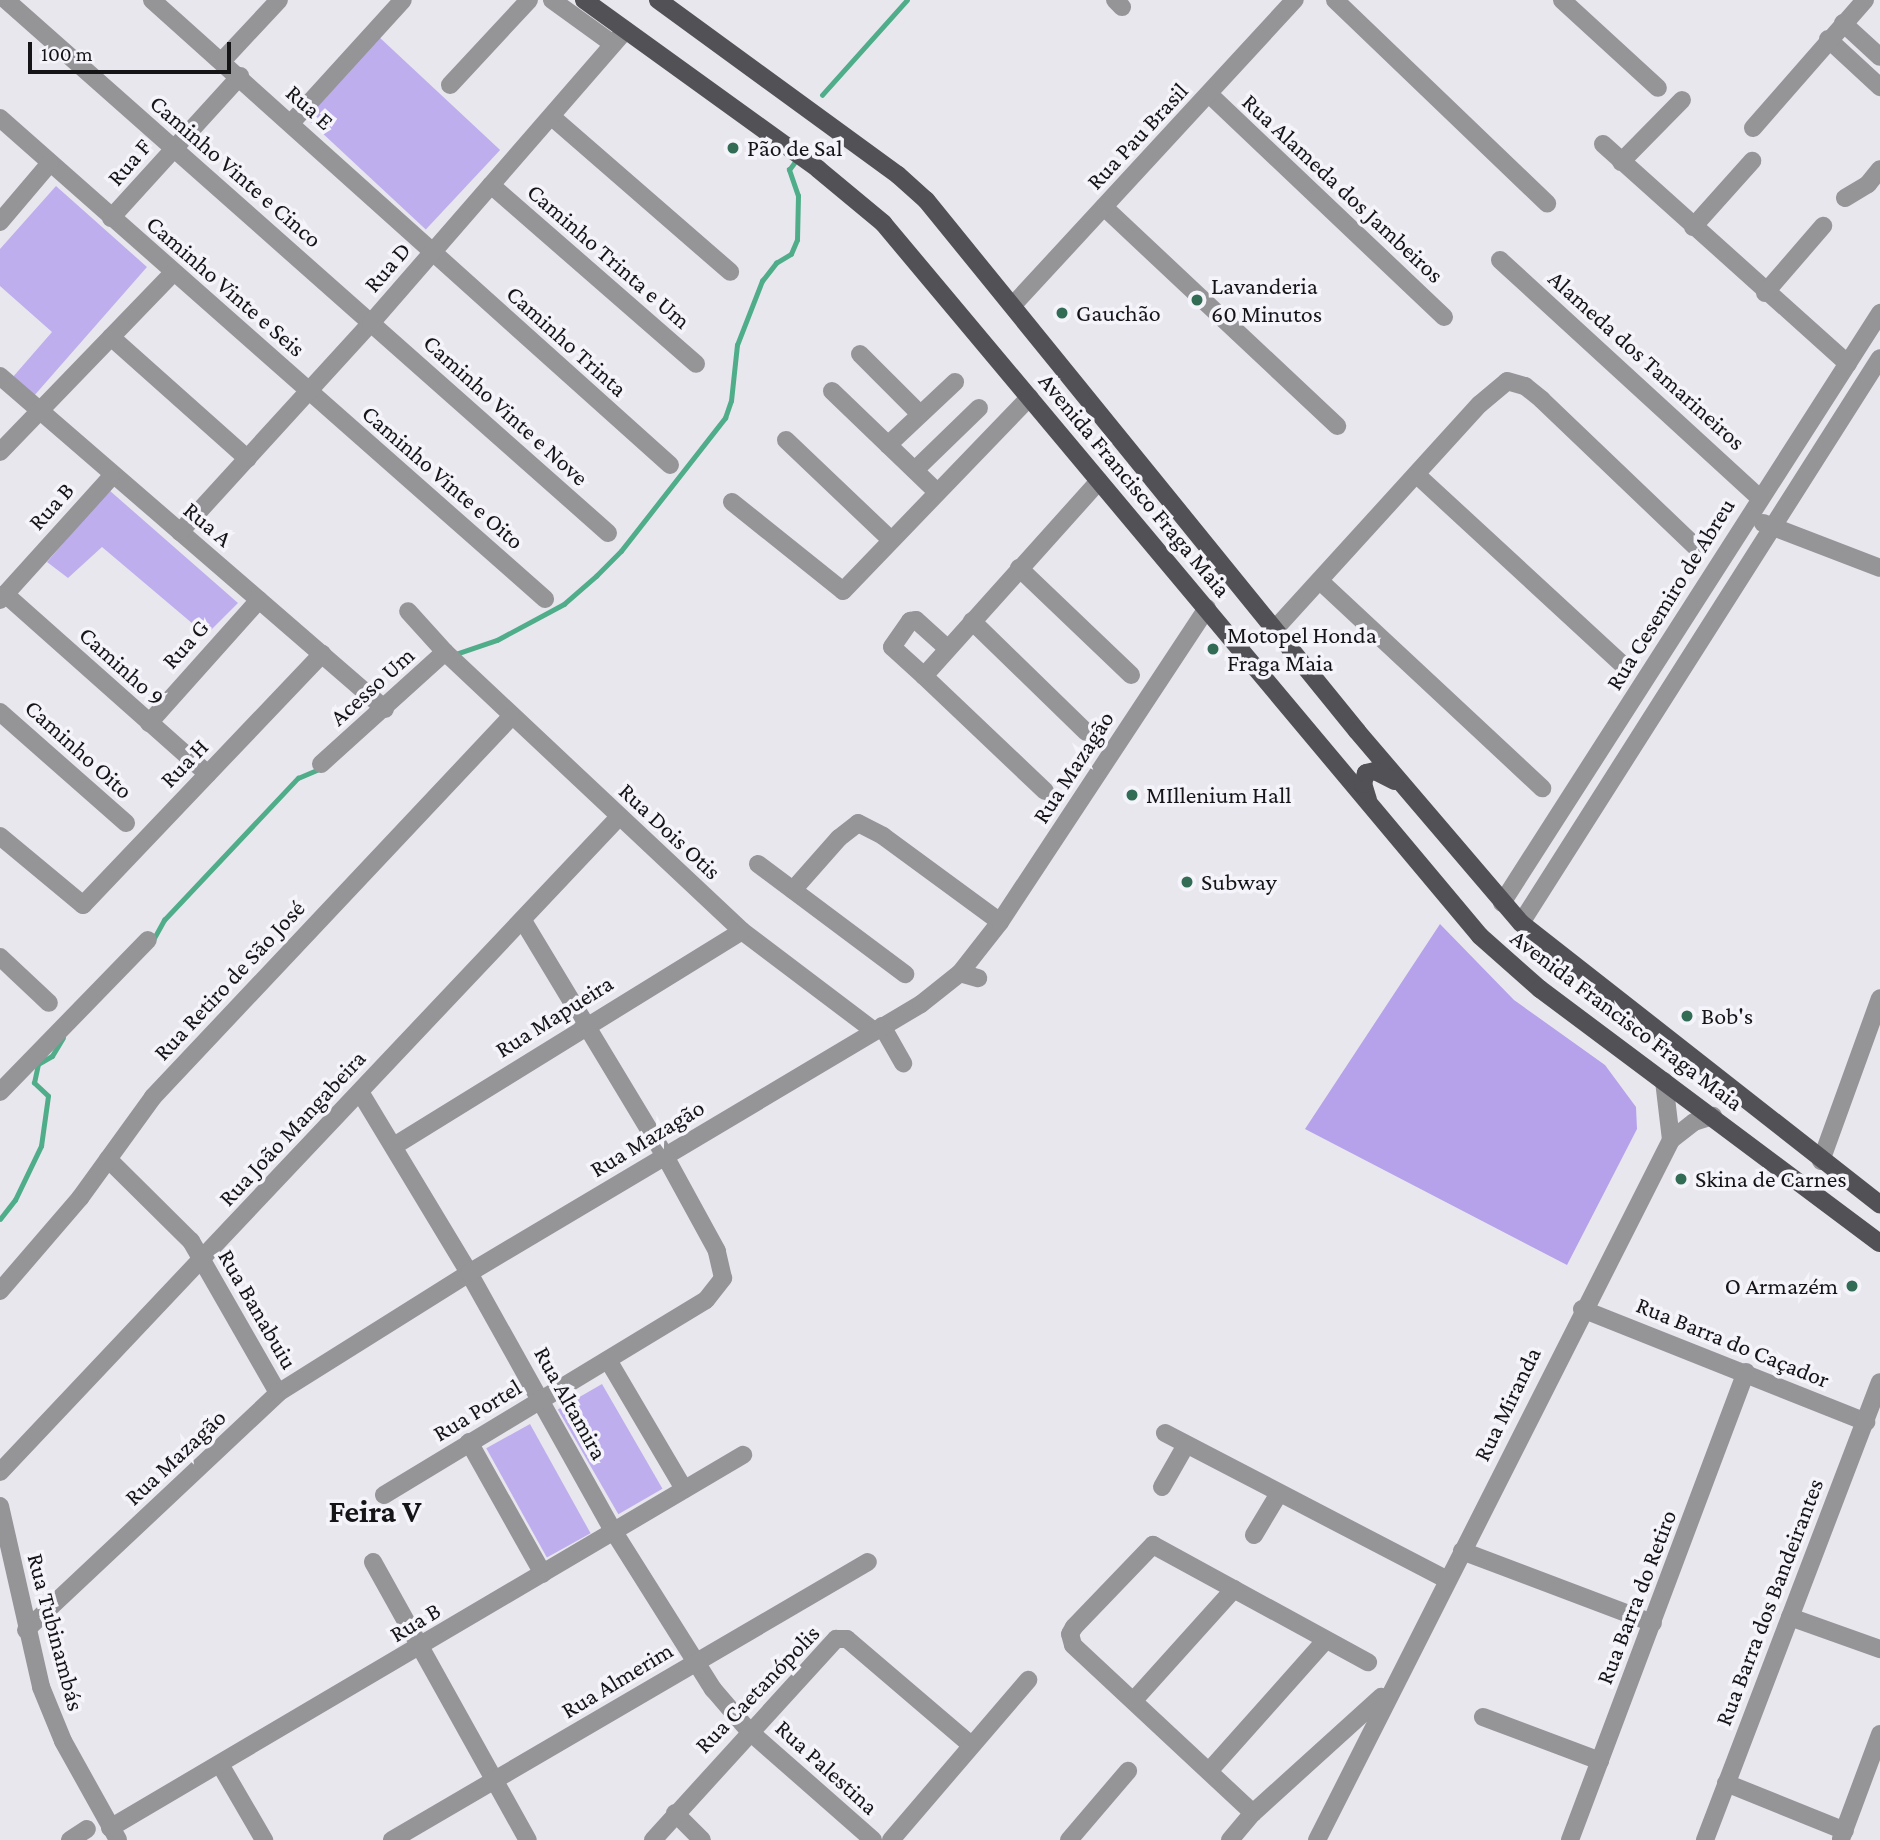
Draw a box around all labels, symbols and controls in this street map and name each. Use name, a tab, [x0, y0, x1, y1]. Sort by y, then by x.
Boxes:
scale bar	[32, 28, 234, 72]
text: 100 m	[41, 42, 93, 66]
street label: Rua Pau Brasil	[1080, 77, 1194, 195]
street label: Rua E	[280, 78, 340, 136]
street label: Rua Alameda dos Jambeiros	[1236, 87, 1450, 289]
street label: Caminho Vinte e Cinco	[144, 89, 328, 253]
street label: Rua F	[101, 132, 157, 192]
place label: Pão de Sal	[747, 134, 843, 162]
marker: Pão de Sal	[725, 140, 741, 156]
street label: Caminho Trinta e Um	[521, 177, 697, 335]
street label: Caminho Vinte e Seis	[141, 209, 311, 363]
street label: Rua D	[357, 236, 417, 298]
street label: Alameda dos Tamarineiros	[1543, 264, 1751, 456]
place label: Lavanderia 60 Minutos	[1211, 272, 1322, 328]
street label: Caminho Trinta	[501, 279, 633, 403]
marker: Lavanderia 60 Minutos	[1189, 292, 1205, 308]
place label: Gauchão	[1076, 299, 1161, 327]
marker: Gauchão	[1054, 305, 1070, 321]
street label: Caminho Vinte e Nove	[418, 328, 594, 492]
street label: Avenida Francisco Fraga Maia	[1033, 367, 1237, 603]
street label: Caminho Vinte e Oito	[356, 399, 530, 555]
street label: Rua B	[22, 476, 80, 536]
street label: Rua Cesemiro de Abreu	[1599, 493, 1741, 695]
street label: Rua A	[178, 495, 238, 553]
street label: Rua G	[155, 613, 215, 675]
street label: Caminho 9	[73, 620, 171, 712]
place label: Motopel Honda Fraga Maia	[1227, 621, 1377, 677]
street label: Acesso Um	[324, 640, 420, 732]
marker: Motopel Honda Fraga Maia	[1205, 641, 1221, 657]
street label: Caminho Oito	[19, 693, 139, 805]
street label: Rua Mazagão	[1026, 705, 1120, 829]
street label: Rua H	[154, 732, 214, 794]
street label: Rua Dois Otis	[613, 776, 727, 886]
place label: MIllenium Hall	[1146, 781, 1292, 809]
marker: MIllenium Hall	[1124, 787, 1140, 803]
place label: Subway	[1201, 868, 1277, 896]
marker: Subway	[1179, 874, 1195, 890]
street label: Rua Retiro de São José	[147, 894, 311, 1066]
street label: Avenida Francisco Fraga Maia	[1505, 923, 1749, 1117]
street label: Rua Mapueira	[490, 968, 618, 1064]
place label: Bob's	[1701, 1002, 1753, 1030]
marker: Bob's	[1679, 1008, 1695, 1024]
street label: Rua João Mangabeira	[212, 1044, 372, 1212]
street label: Rua Mazagão	[585, 1093, 709, 1183]
place label: Skina de Carnes	[1695, 1165, 1847, 1193]
marker: Skina de Carnes	[1673, 1171, 1689, 1187]
street label: Rua Banabuiu	[212, 1244, 304, 1374]
place label: O Armazém	[1725, 1272, 1838, 1300]
marker: O Armazém	[1844, 1278, 1860, 1294]
street label: Rua Barra do Caçador	[1632, 1290, 1834, 1394]
street label: Rua Altamira	[528, 1341, 614, 1465]
street label: Rua Miranda	[1467, 1342, 1547, 1466]
street label: Rua Portel	[428, 1372, 526, 1448]
street label: Rua Mazagão	[118, 1403, 232, 1511]
street label: Rua Barra dos Bandeirantes	[1708, 1474, 1830, 1730]
district label: Feira V	[328, 1492, 422, 1530]
street label: Rua Barra do Retiro	[1589, 1506, 1683, 1688]
street label: Rua Tubinambás	[21, 1550, 91, 1714]
street label: Rua B	[384, 1596, 446, 1648]
street label: Rua Caetanópolis	[689, 1619, 825, 1759]
street label: Rua Almerim	[556, 1635, 678, 1725]
street label: Rua Palestina	[770, 1713, 884, 1821]

